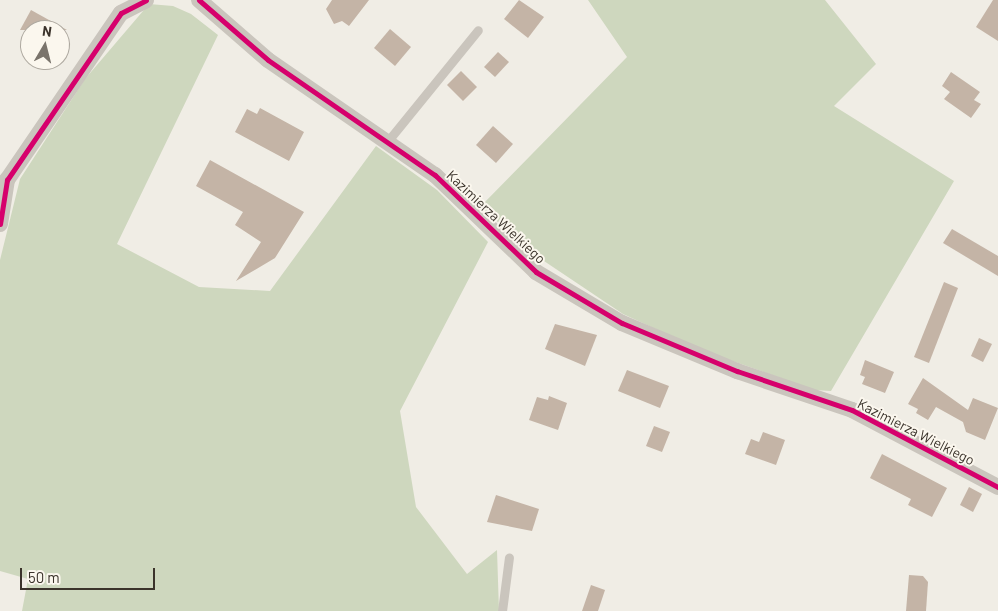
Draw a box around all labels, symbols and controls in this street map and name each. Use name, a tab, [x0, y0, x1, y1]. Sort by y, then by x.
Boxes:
north arrow	[20, 20, 70, 70]
text: N	[41, 22, 53, 40]
street label: Kazimierza Wielkiego	[443, 167, 549, 267]
street label: Kazimierza Wielkiego	[855, 395, 977, 469]
scale bar	[22, 558, 158, 590]
text: 50 m	[28, 568, 60, 586]

